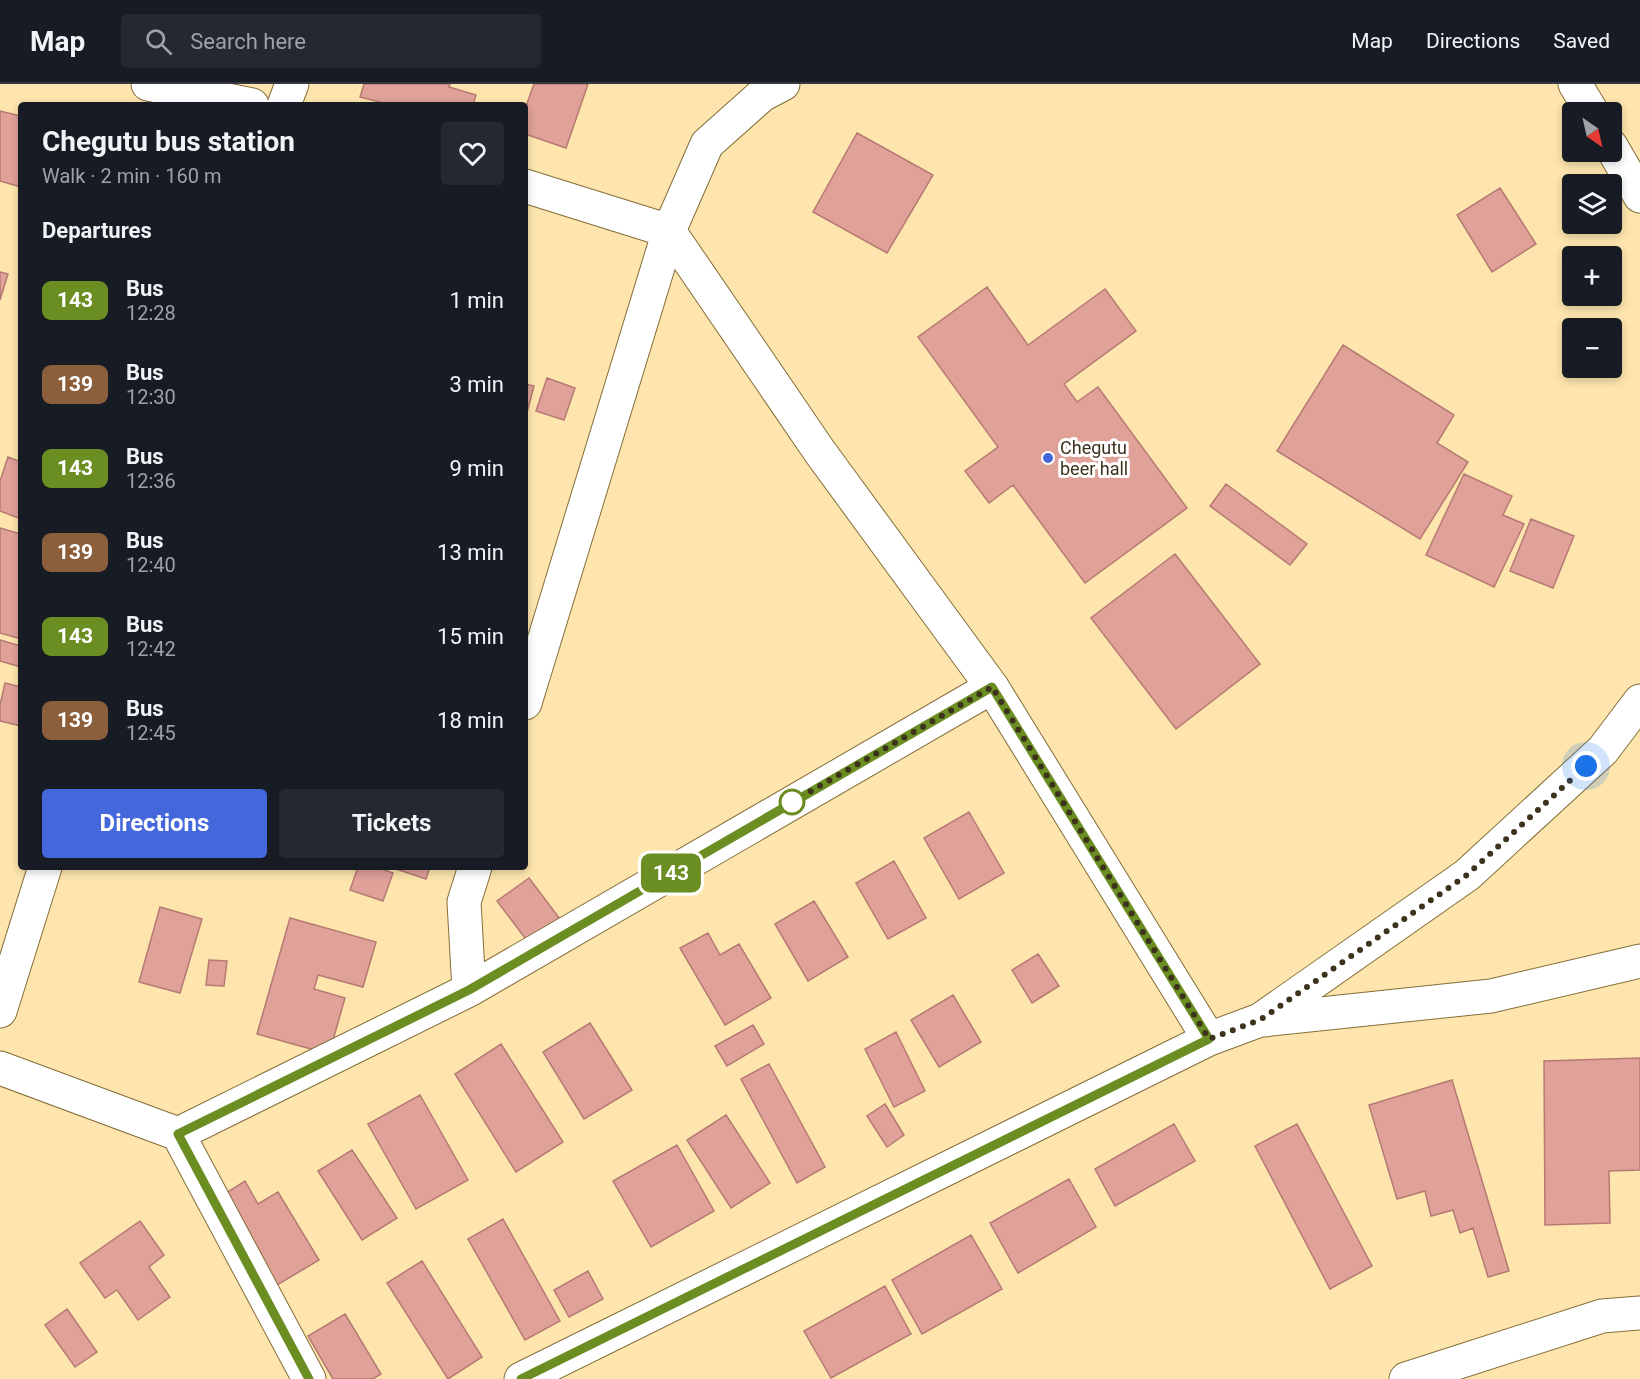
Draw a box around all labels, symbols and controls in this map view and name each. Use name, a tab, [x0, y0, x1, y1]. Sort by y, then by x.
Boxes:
search box	[121, 14, 541, 68]
text: Map	[30, 25, 85, 58]
icon: search	[142, 25, 175, 58]
text: Search here	[190, 29, 306, 54]
text: Map	[1351, 29, 1393, 53]
text: Directions	[1426, 29, 1520, 53]
text: Saved	[1553, 29, 1610, 53]
north arrow	[1562, 102, 1622, 162]
map controls	[1562, 102, 1622, 378]
button: heart	[441, 122, 504, 185]
text: Chegutu bus station	[42, 125, 295, 158]
text: Walk · 2 min · 160 m	[42, 164, 221, 188]
button: layers	[1562, 174, 1622, 234]
text: Departures	[42, 218, 152, 243]
button: +	[1562, 246, 1622, 306]
text: Bus	[126, 276, 164, 301]
text: 143	[57, 288, 93, 312]
text: 1 min	[449, 288, 504, 313]
text: 12:28	[126, 301, 176, 325]
button: −	[1562, 318, 1622, 378]
text: Bus	[126, 360, 164, 385]
text: 139	[57, 372, 93, 396]
text: 3 min	[449, 372, 504, 397]
text: 12:30	[126, 385, 176, 409]
place label: Chegutu beer hall	[1060, 437, 1128, 479]
text: Bus	[126, 444, 164, 469]
marker: Chegutu beer hall	[1041, 451, 1055, 465]
text: 143	[57, 456, 93, 480]
text: 9 min	[449, 456, 504, 481]
text: 12:36	[126, 469, 176, 493]
text: Bus	[126, 528, 164, 553]
text: 139	[57, 540, 93, 564]
text: 13 min	[437, 540, 504, 565]
text: 12:40	[126, 553, 176, 577]
text: Bus	[126, 612, 164, 637]
text: 143	[57, 624, 93, 648]
text: 15 min	[437, 624, 504, 649]
text: 12:42	[126, 637, 176, 661]
text: Bus	[126, 696, 164, 721]
text: 139	[57, 708, 93, 732]
text: 18 min	[437, 708, 504, 733]
text: 12:45	[126, 721, 176, 745]
your location	[1571, 751, 1601, 781]
button: Directions	[42, 789, 267, 858]
button: Tickets	[279, 789, 504, 858]
unlabelled marker	[779, 789, 805, 815]
line badge: 143	[636, 854, 706, 892]
text: 143	[653, 861, 689, 885]

